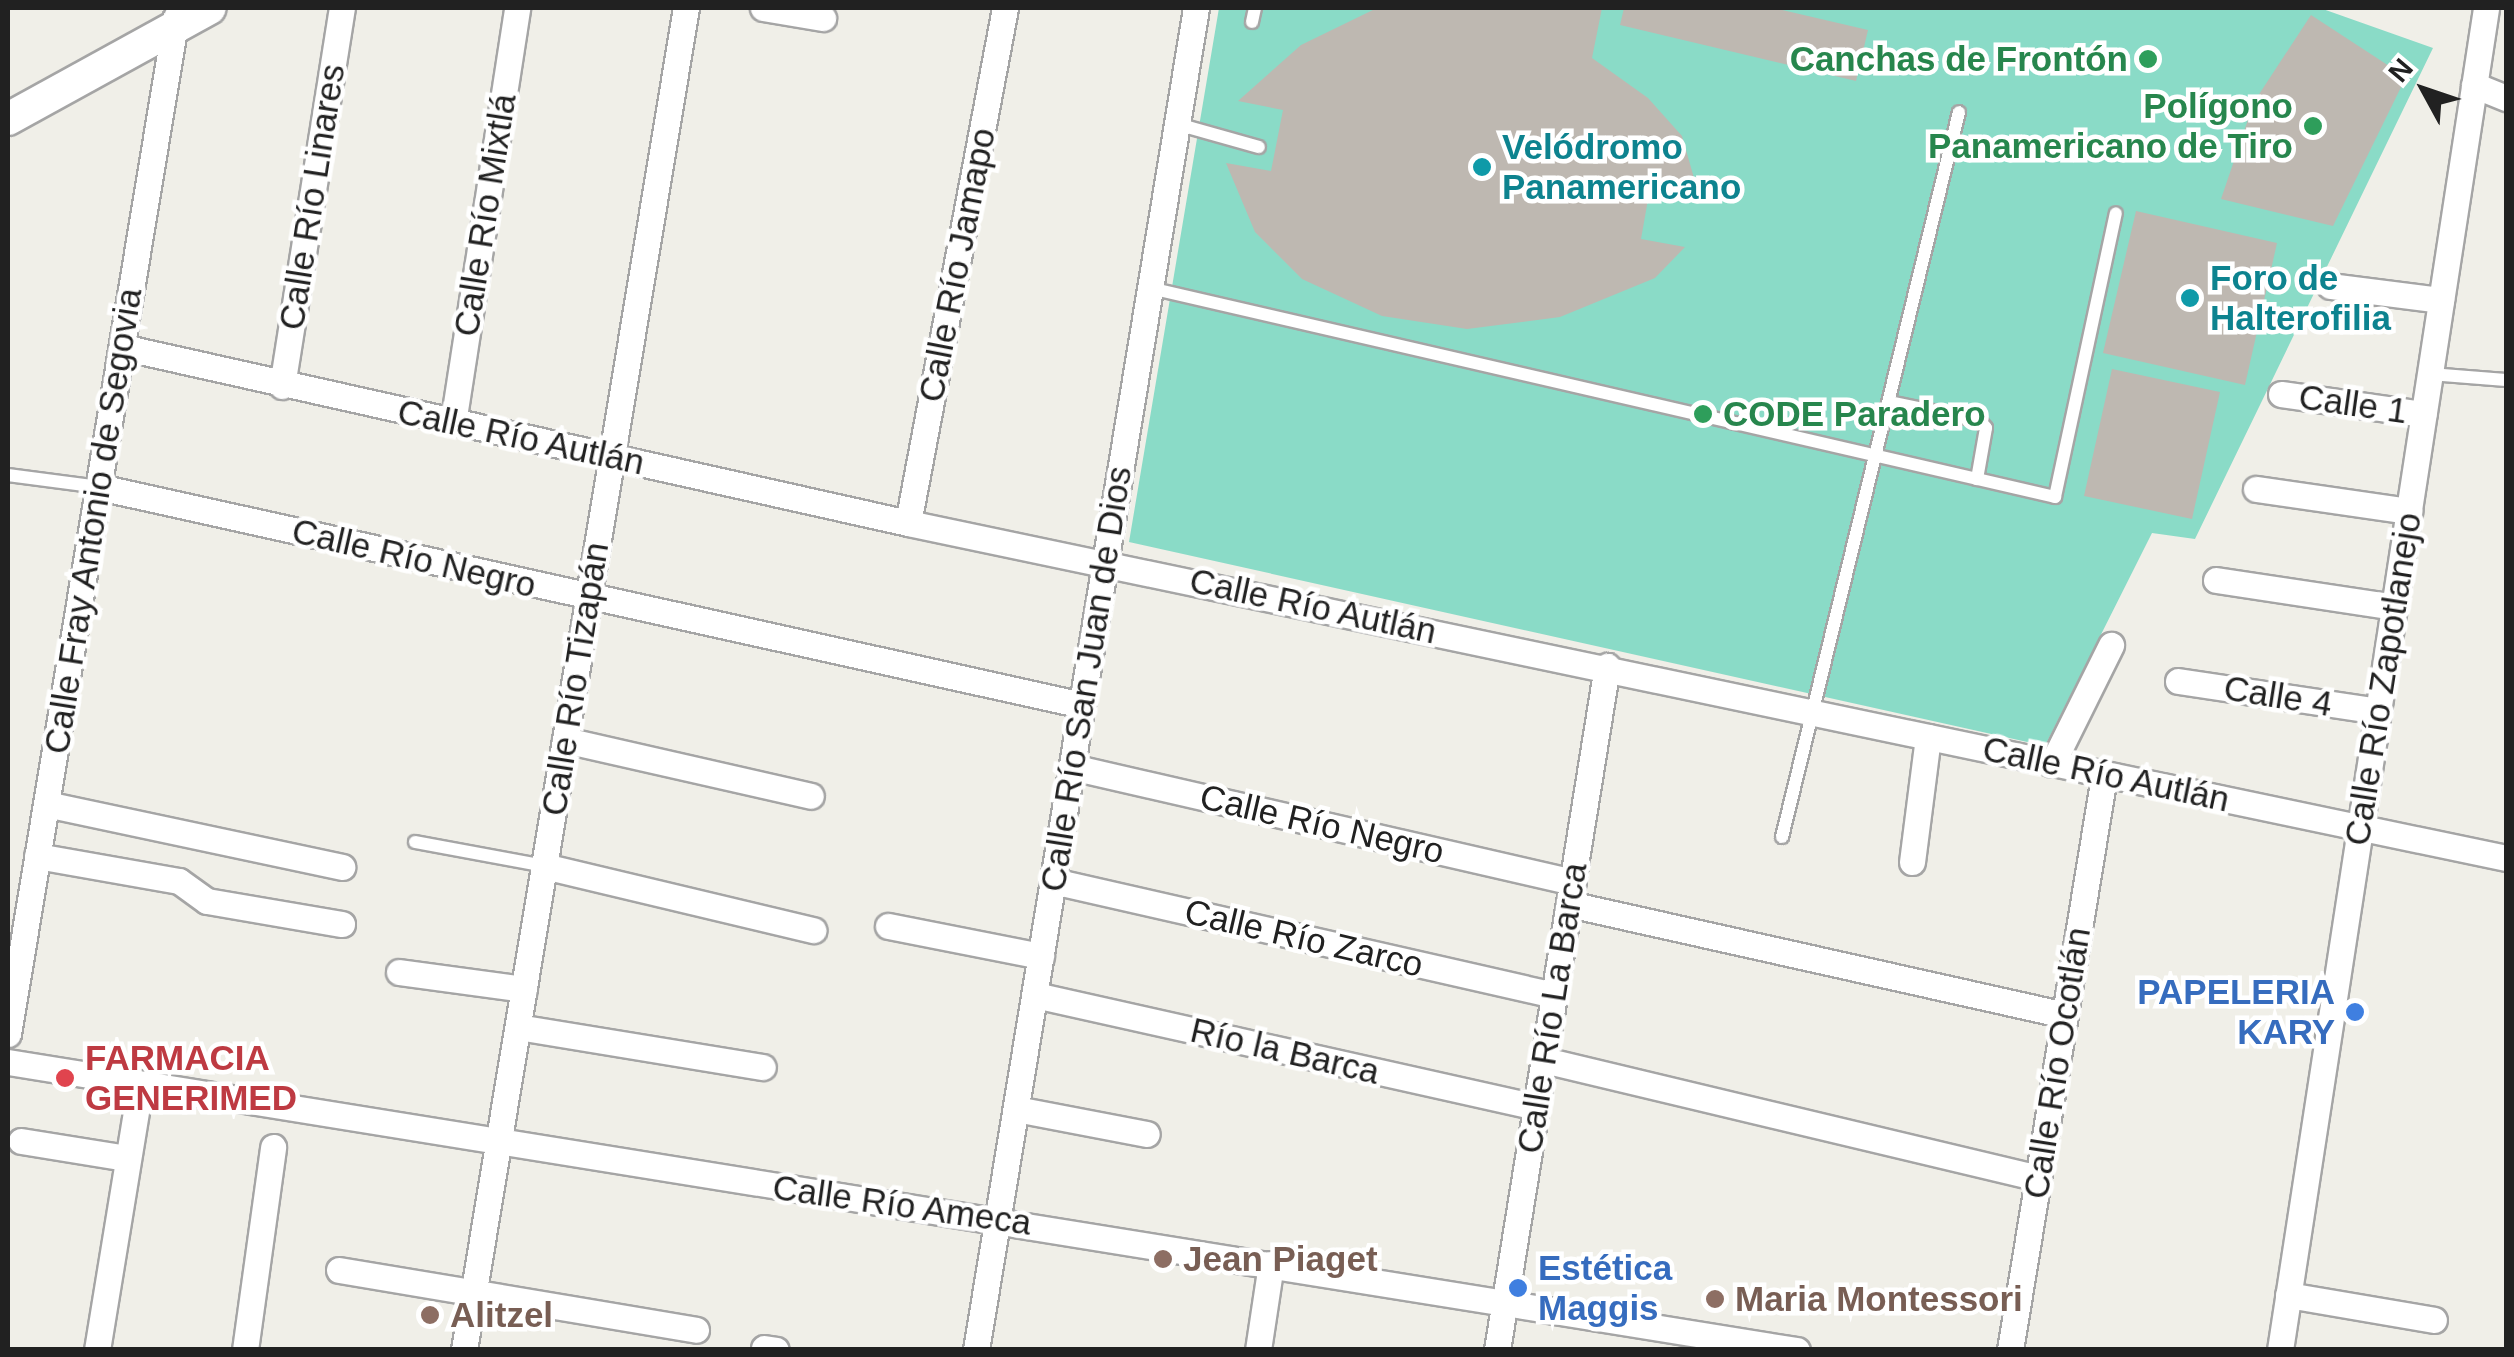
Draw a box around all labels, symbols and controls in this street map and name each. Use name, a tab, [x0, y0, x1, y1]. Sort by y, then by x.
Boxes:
place label: Canchas de Frontón	[1790, 38, 2128, 80]
north arrow	[2374, 40, 2474, 140]
marker: Canchas de Frontón	[2137, 48, 2159, 70]
text: N	[2382, 53, 2419, 88]
street label: Calle Río Linares	[270, 61, 354, 333]
place label: Polígono Panamericano de Tiro	[1928, 85, 2293, 167]
street label: Calle Río Mixtlá	[445, 91, 525, 339]
marker: Polígono Panamericano de Tiro	[2302, 115, 2324, 137]
street label: Calle Río Jamapo	[910, 124, 1004, 406]
place label: Velódromo Panamericano	[1502, 126, 1741, 208]
marker: Velódromo Panamericano	[1471, 156, 1493, 178]
place label: Foro de Halterofilia	[2210, 257, 2391, 339]
street label: Calle Fray Antonio de Segovia	[35, 284, 151, 758]
marker: Foro de Halterofilia	[2179, 287, 2201, 309]
street label: Calle 1	[2296, 376, 2410, 432]
street label: Calle Río Autlán	[393, 390, 649, 484]
place label: CODE Paradero	[1723, 393, 1986, 435]
marker: CODE Paradero	[1692, 403, 1714, 425]
street label: Calle Río San Juan de Dios	[1032, 463, 1140, 895]
street label: Calle Río Zapotlanejo	[2336, 509, 2430, 849]
street label: Calle Río Negro	[288, 510, 540, 606]
street label: Calle Río Tizapán	[533, 539, 617, 819]
street label: Calle Río Autlán	[1185, 559, 1441, 653]
street label: Calle 4	[2221, 667, 2335, 725]
street label: Calle Río Autlán	[1978, 727, 2234, 821]
street label: Calle Río Negro	[1196, 776, 1448, 872]
street label: Calle Río La Barca	[1508, 860, 1596, 1156]
street label: Calle Río Zarco	[1181, 890, 1427, 986]
street label: Calle Río Ocotlán	[2015, 924, 2099, 1202]
place label: PAPELERIA KARY	[2137, 971, 2335, 1053]
marker: PAPELERIA KARY	[2344, 1001, 2366, 1023]
street label: Río la Barca	[1186, 1009, 1384, 1093]
place label: FARMACIA GENERIMED	[85, 1037, 297, 1119]
marker: FARMACIA GENERIMED	[54, 1067, 76, 1089]
street label: Calle Río Ameca	[769, 1166, 1035, 1244]
place label: Jean Piaget	[1183, 1238, 1378, 1280]
place label: Estética Maggis	[1538, 1247, 1672, 1329]
marker: Jean Piaget	[1152, 1248, 1174, 1270]
marker: Estética Maggis	[1507, 1277, 1529, 1299]
place label: Maria Montessori	[1735, 1278, 2023, 1320]
marker: Maria Montessori	[1704, 1288, 1726, 1310]
place label: Alitzel	[450, 1294, 553, 1336]
marker: Alitzel	[419, 1304, 441, 1326]

